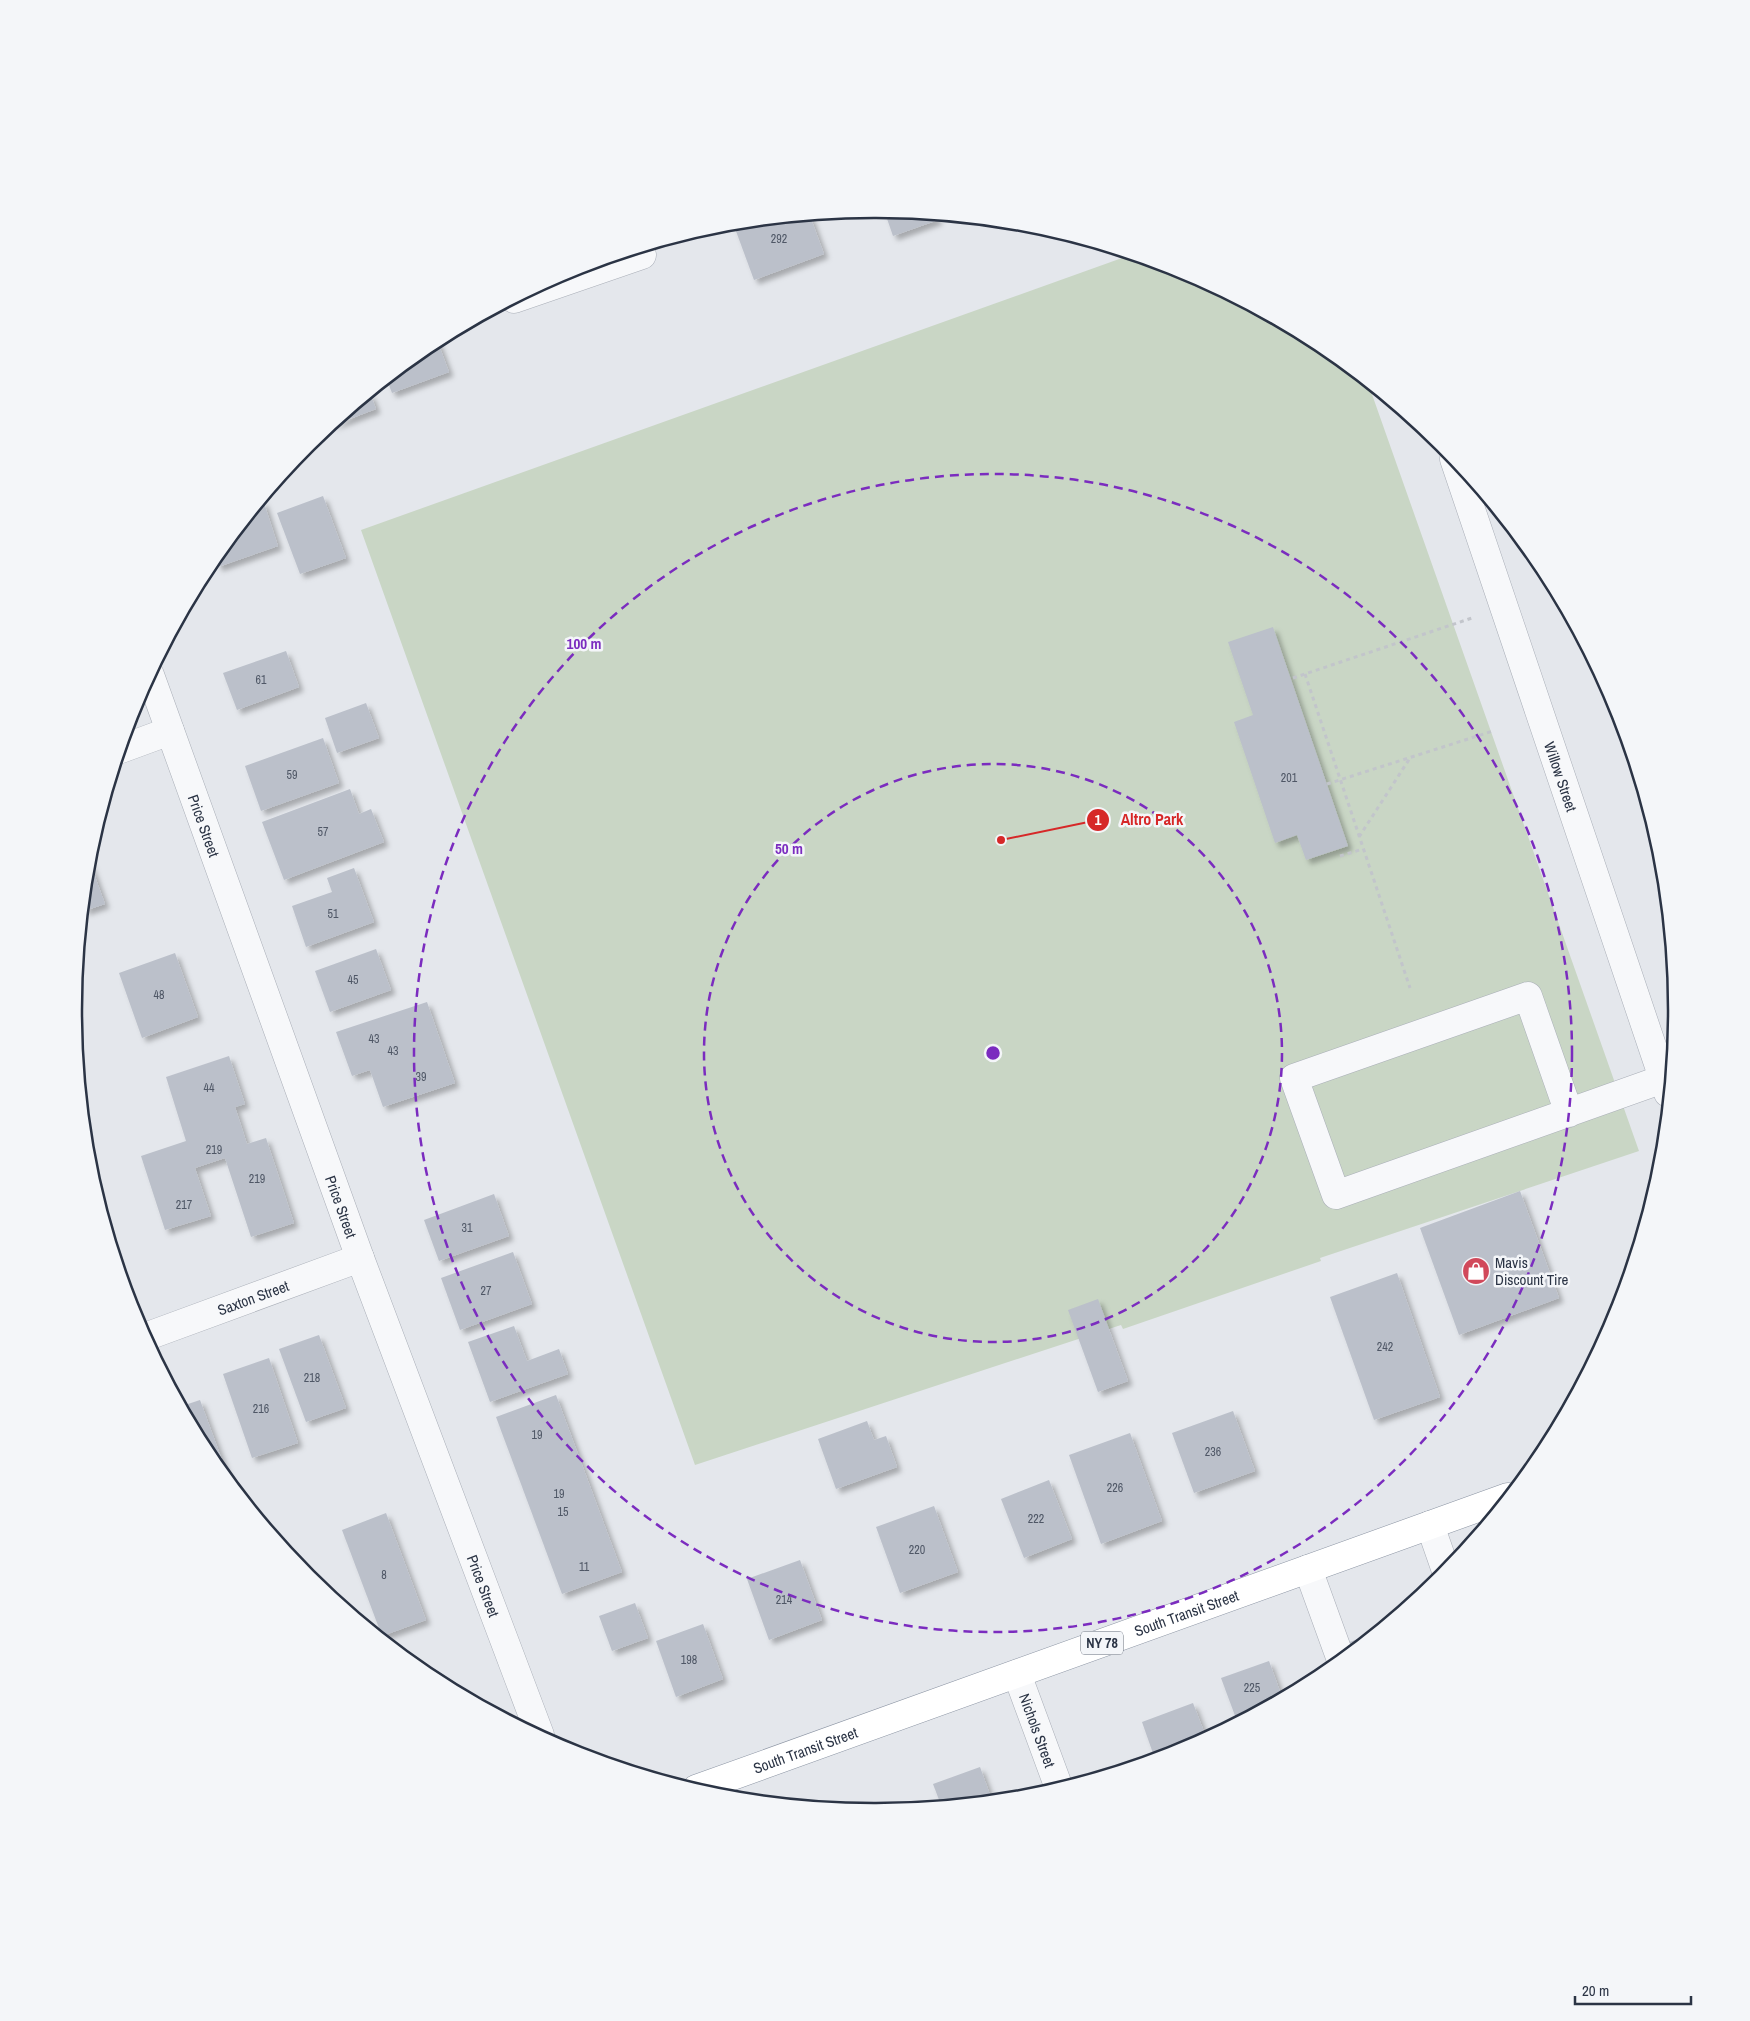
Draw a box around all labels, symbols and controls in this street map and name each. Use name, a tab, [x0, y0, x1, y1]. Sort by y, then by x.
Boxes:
house number: 292	[771, 231, 787, 247]
text: 100 m	[567, 633, 601, 654]
house number: 61	[256, 672, 267, 688]
street label: Willow Street	[1540, 739, 1583, 815]
house number: 59	[287, 767, 297, 783]
house number: 201	[1281, 770, 1298, 786]
street label: Price Street	[183, 791, 225, 860]
callout: Altro Park	[1086, 804, 1193, 835]
text: Altro Park	[1121, 808, 1184, 830]
text: 1	[1095, 809, 1102, 830]
house number: 57	[318, 824, 329, 840]
text: 50 m	[775, 838, 803, 859]
house number: 51	[328, 906, 339, 922]
house number: 45	[348, 972, 359, 988]
house number: 48	[154, 987, 164, 1003]
house number: 43	[369, 1031, 379, 1047]
house number: 43	[388, 1043, 398, 1059]
centre of rings	[984, 1044, 1002, 1062]
house number: 39	[416, 1069, 426, 1085]
house number: 44	[204, 1080, 215, 1096]
house number: 219	[206, 1142, 222, 1158]
house number: 219	[249, 1171, 265, 1187]
street label: Price Street	[321, 1172, 363, 1241]
house number: 217	[176, 1197, 193, 1213]
house number: 31	[462, 1220, 473, 1236]
place label: Mavis Discount Tire	[1495, 1252, 1569, 1290]
shop icon: Mavis Discount Tire	[1461, 1256, 1491, 1286]
street label: Saxton Street	[214, 1274, 292, 1320]
house number: 27	[481, 1283, 492, 1299]
house number: 242	[1377, 1339, 1393, 1355]
house number: 218	[304, 1370, 320, 1386]
house number: 216	[253, 1401, 269, 1417]
house number: 19	[532, 1427, 542, 1443]
house number: 236	[1205, 1444, 1221, 1460]
house number: 226	[1107, 1480, 1123, 1496]
house number: 19	[554, 1486, 564, 1502]
house number: 15	[558, 1504, 569, 1520]
house number: 222	[1028, 1511, 1044, 1527]
house number: 220	[909, 1542, 925, 1558]
street label: Price Street	[462, 1552, 505, 1620]
house number: 11	[579, 1559, 590, 1575]
house number: 8	[381, 1567, 387, 1583]
street label: South Transit Street	[1131, 1584, 1242, 1641]
house number: 214	[776, 1592, 793, 1608]
road number: NY 78	[1081, 1632, 1123, 1655]
house number: 198	[681, 1652, 697, 1668]
house number: 225	[1244, 1680, 1261, 1696]
street label: Nichols Street	[1015, 1690, 1061, 1771]
street label: South Transit Street	[750, 1721, 861, 1778]
scale bar	[1575, 1974, 1691, 2006]
text: 20 m	[1582, 1980, 1609, 2001]

